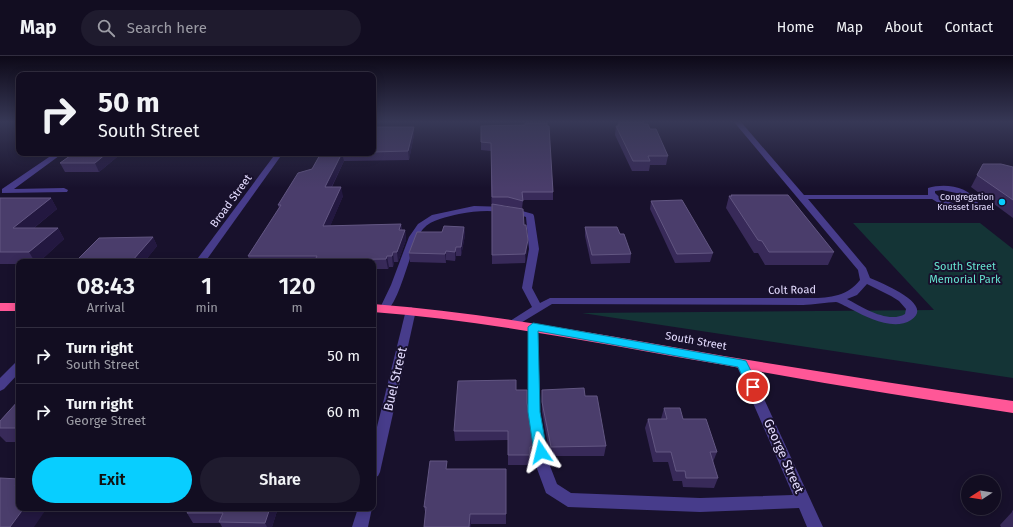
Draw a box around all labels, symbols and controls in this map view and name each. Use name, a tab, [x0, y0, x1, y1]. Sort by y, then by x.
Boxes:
search box	[81, 10, 361, 46]
text: Map	[20, 16, 57, 39]
icon: search	[95, 17, 117, 39]
text: Search here	[127, 19, 207, 37]
text: Home	[777, 19, 814, 36]
text: Map	[836, 19, 863, 36]
text: About	[885, 19, 923, 36]
text: Contact	[945, 19, 993, 36]
text: 50 m	[98, 86, 160, 119]
icon: right	[32, 88, 84, 140]
text: South Street	[98, 120, 199, 142]
street label: Broad Street	[207, 172, 255, 230]
place label: Congregation Knesset Israel	[937, 192, 994, 212]
marker: Congregation Knesset Israel	[997, 197, 1007, 207]
park label: South Street Memorial Park	[929, 260, 1001, 286]
text: 08:43	[76, 272, 135, 300]
text: 1	[201, 272, 212, 300]
text: 120	[278, 272, 316, 300]
street label: Colt Road	[768, 283, 816, 297]
text: Arrival	[87, 300, 125, 315]
text: min	[196, 300, 218, 315]
text: m	[291, 300, 303, 315]
street label: South Street	[664, 329, 728, 353]
text: Turn right	[66, 339, 133, 357]
icon: right	[32, 345, 54, 367]
street label: Buel Street	[380, 345, 410, 412]
text: 50 m	[327, 347, 360, 365]
text: South Street	[66, 357, 139, 372]
pin	[736, 370, 770, 404]
icon: arrive	[742, 376, 764, 398]
text: Turn right	[66, 395, 133, 413]
icon: right	[32, 401, 54, 423]
text: 60 m	[327, 403, 360, 421]
text: George Street	[66, 413, 146, 428]
street label: George Street	[761, 416, 807, 496]
position arrow	[520, 431, 562, 473]
button: Exit	[32, 457, 192, 503]
button: Share	[200, 457, 360, 503]
north arrow	[961, 475, 1001, 515]
map controls	[961, 475, 1001, 515]

